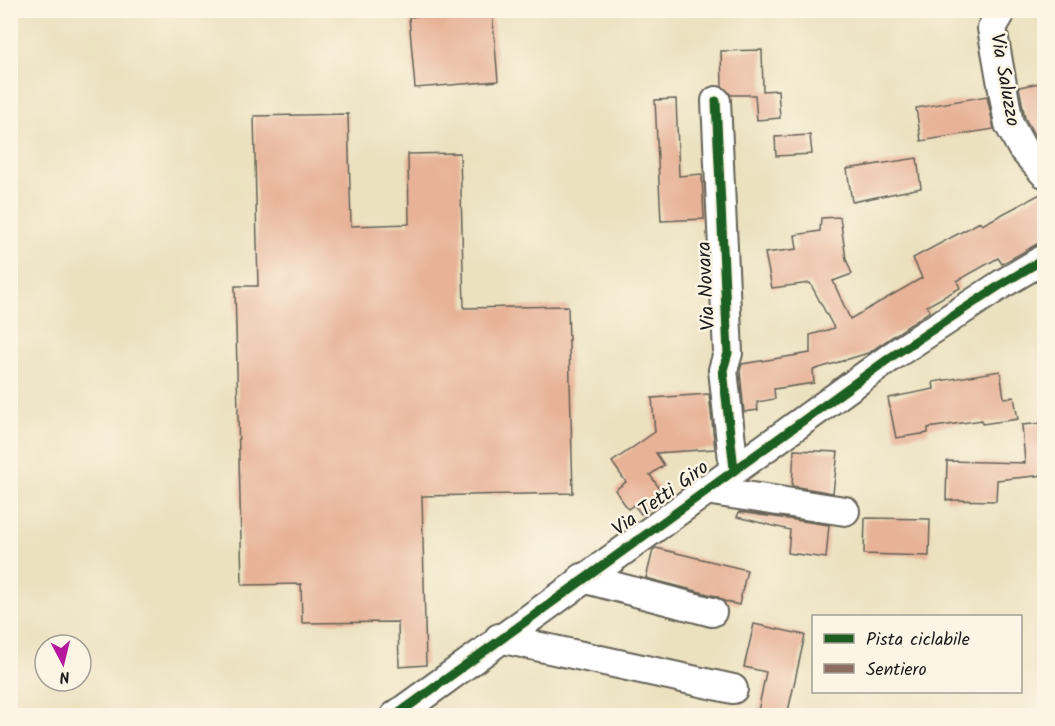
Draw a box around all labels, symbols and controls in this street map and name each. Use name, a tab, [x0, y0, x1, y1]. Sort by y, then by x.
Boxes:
street label: Via Saluzzo	[980, 31, 1028, 129]
street label: Via Novara	[689, 241, 725, 331]
street label: Via Tetti Giro	[606, 453, 716, 545]
legend	[812, 615, 1022, 693]
text: Pista ciclabile	[866, 626, 970, 655]
north arrow	[33, 633, 93, 693]
text: Sentiero	[866, 656, 927, 685]
text: N	[58, 663, 71, 689]

